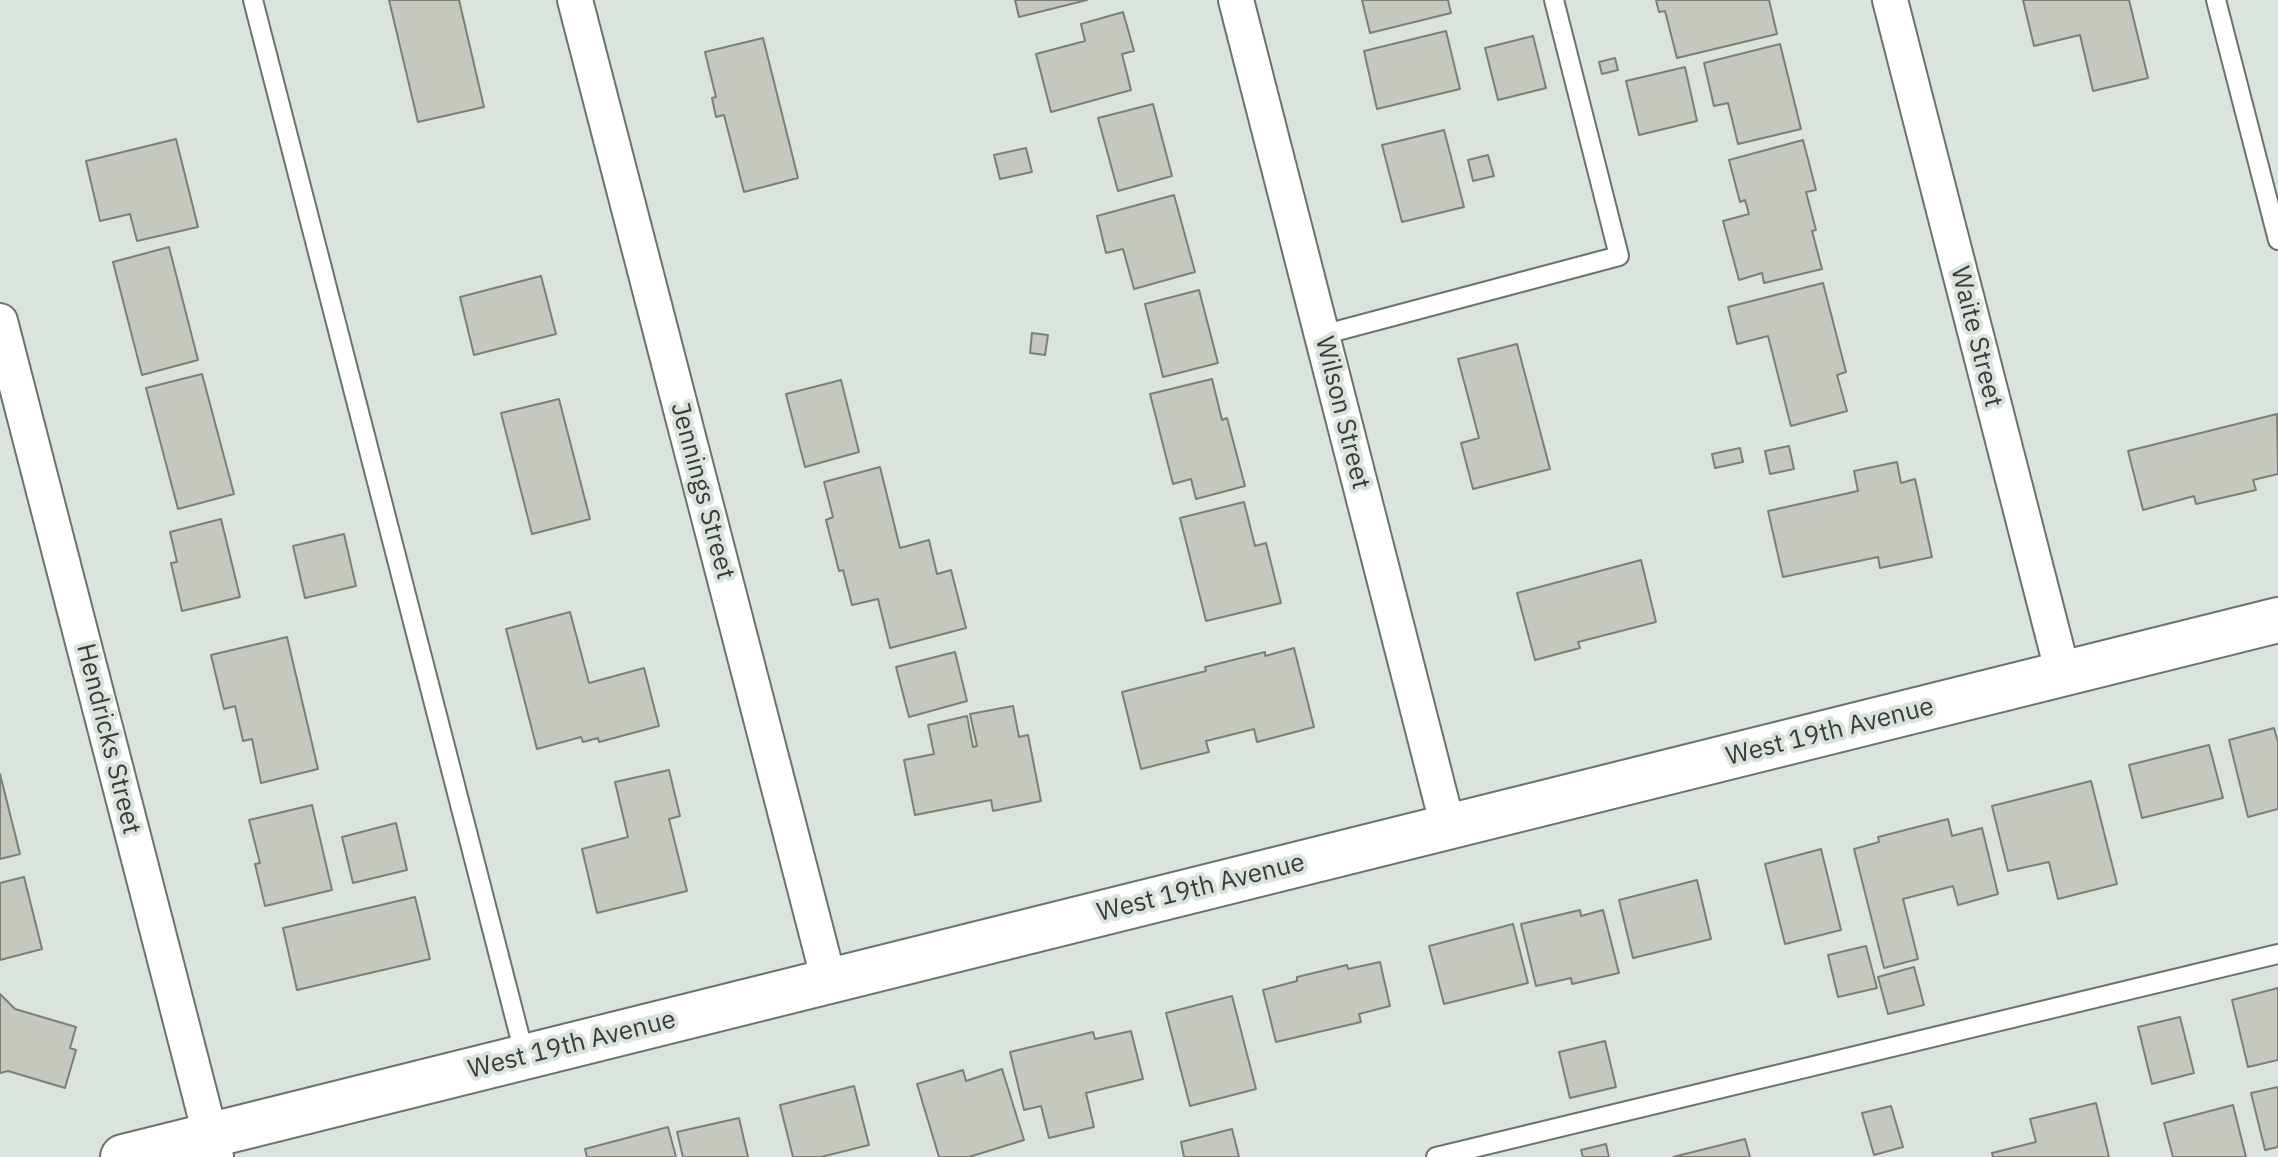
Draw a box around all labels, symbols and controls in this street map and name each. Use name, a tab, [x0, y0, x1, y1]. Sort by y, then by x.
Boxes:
street label: Waite Street	[1943, 263, 2009, 411]
street label: Wilson Street	[1308, 333, 1376, 493]
street label: Jennings Street	[663, 399, 741, 583]
street label: Hendricks Street	[69, 641, 147, 837]
street label: West 19th Avenue	[1723, 691, 1937, 773]
street label: West 19th Avenue	[1094, 847, 1308, 929]
street label: West 19th Avenue	[465, 1004, 679, 1086]

